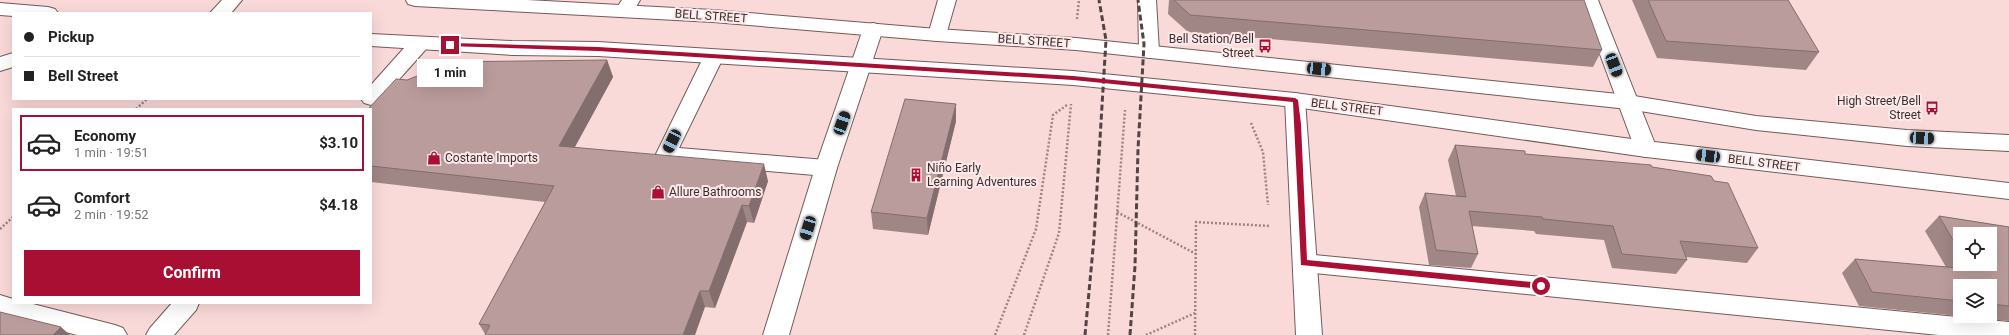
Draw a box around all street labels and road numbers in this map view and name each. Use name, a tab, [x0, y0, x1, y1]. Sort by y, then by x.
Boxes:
street label: BELL STREET	[674, 6, 748, 26]
street label: BELL STREET	[997, 31, 1071, 51]
street label: BELL STREET	[1310, 96, 1384, 118]
street label: BELL STREET	[1727, 152, 1801, 174]

